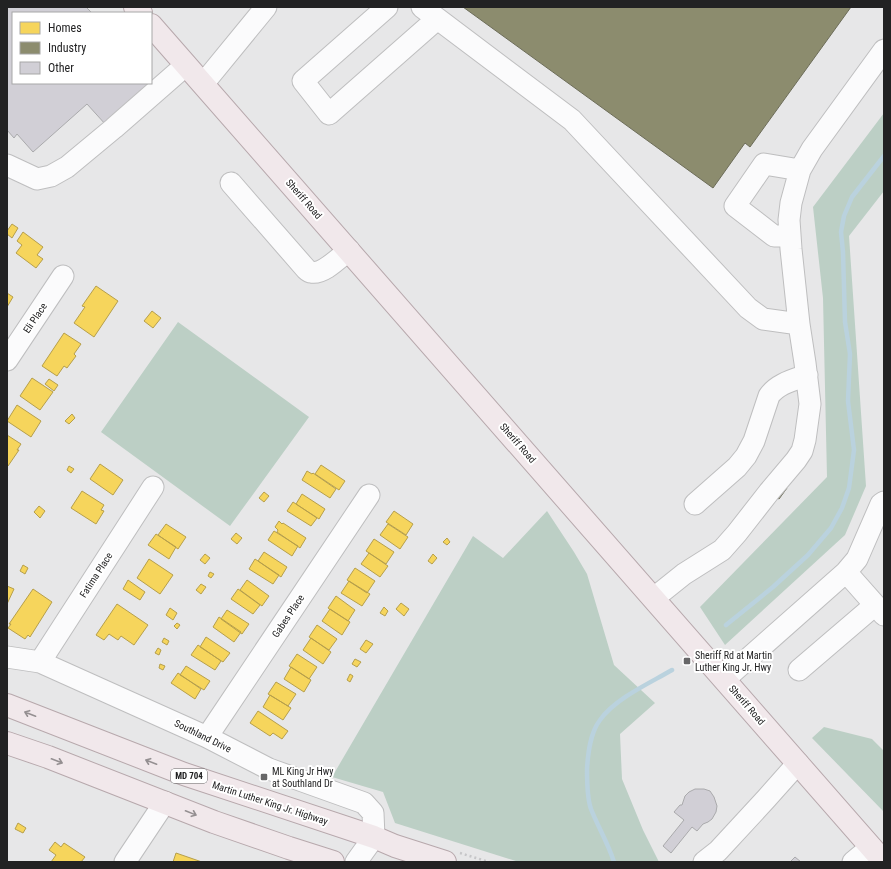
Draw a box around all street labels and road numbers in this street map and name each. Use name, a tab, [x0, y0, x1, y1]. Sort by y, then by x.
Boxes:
street label: Sheriff Road	[284, 177, 324, 221]
street label: Eli Place	[21, 301, 49, 335]
street label: Sheriff Road	[498, 421, 538, 465]
street label: Fatima Place	[77, 550, 115, 599]
street label: Gabes Place	[270, 592, 306, 639]
street label: Sheriff Road	[727, 683, 767, 727]
street label: Southland Drive	[173, 717, 234, 755]
road number: MD 704	[171, 769, 207, 783]
street label: Martin Luther King Jr. Highway	[211, 779, 329, 827]

